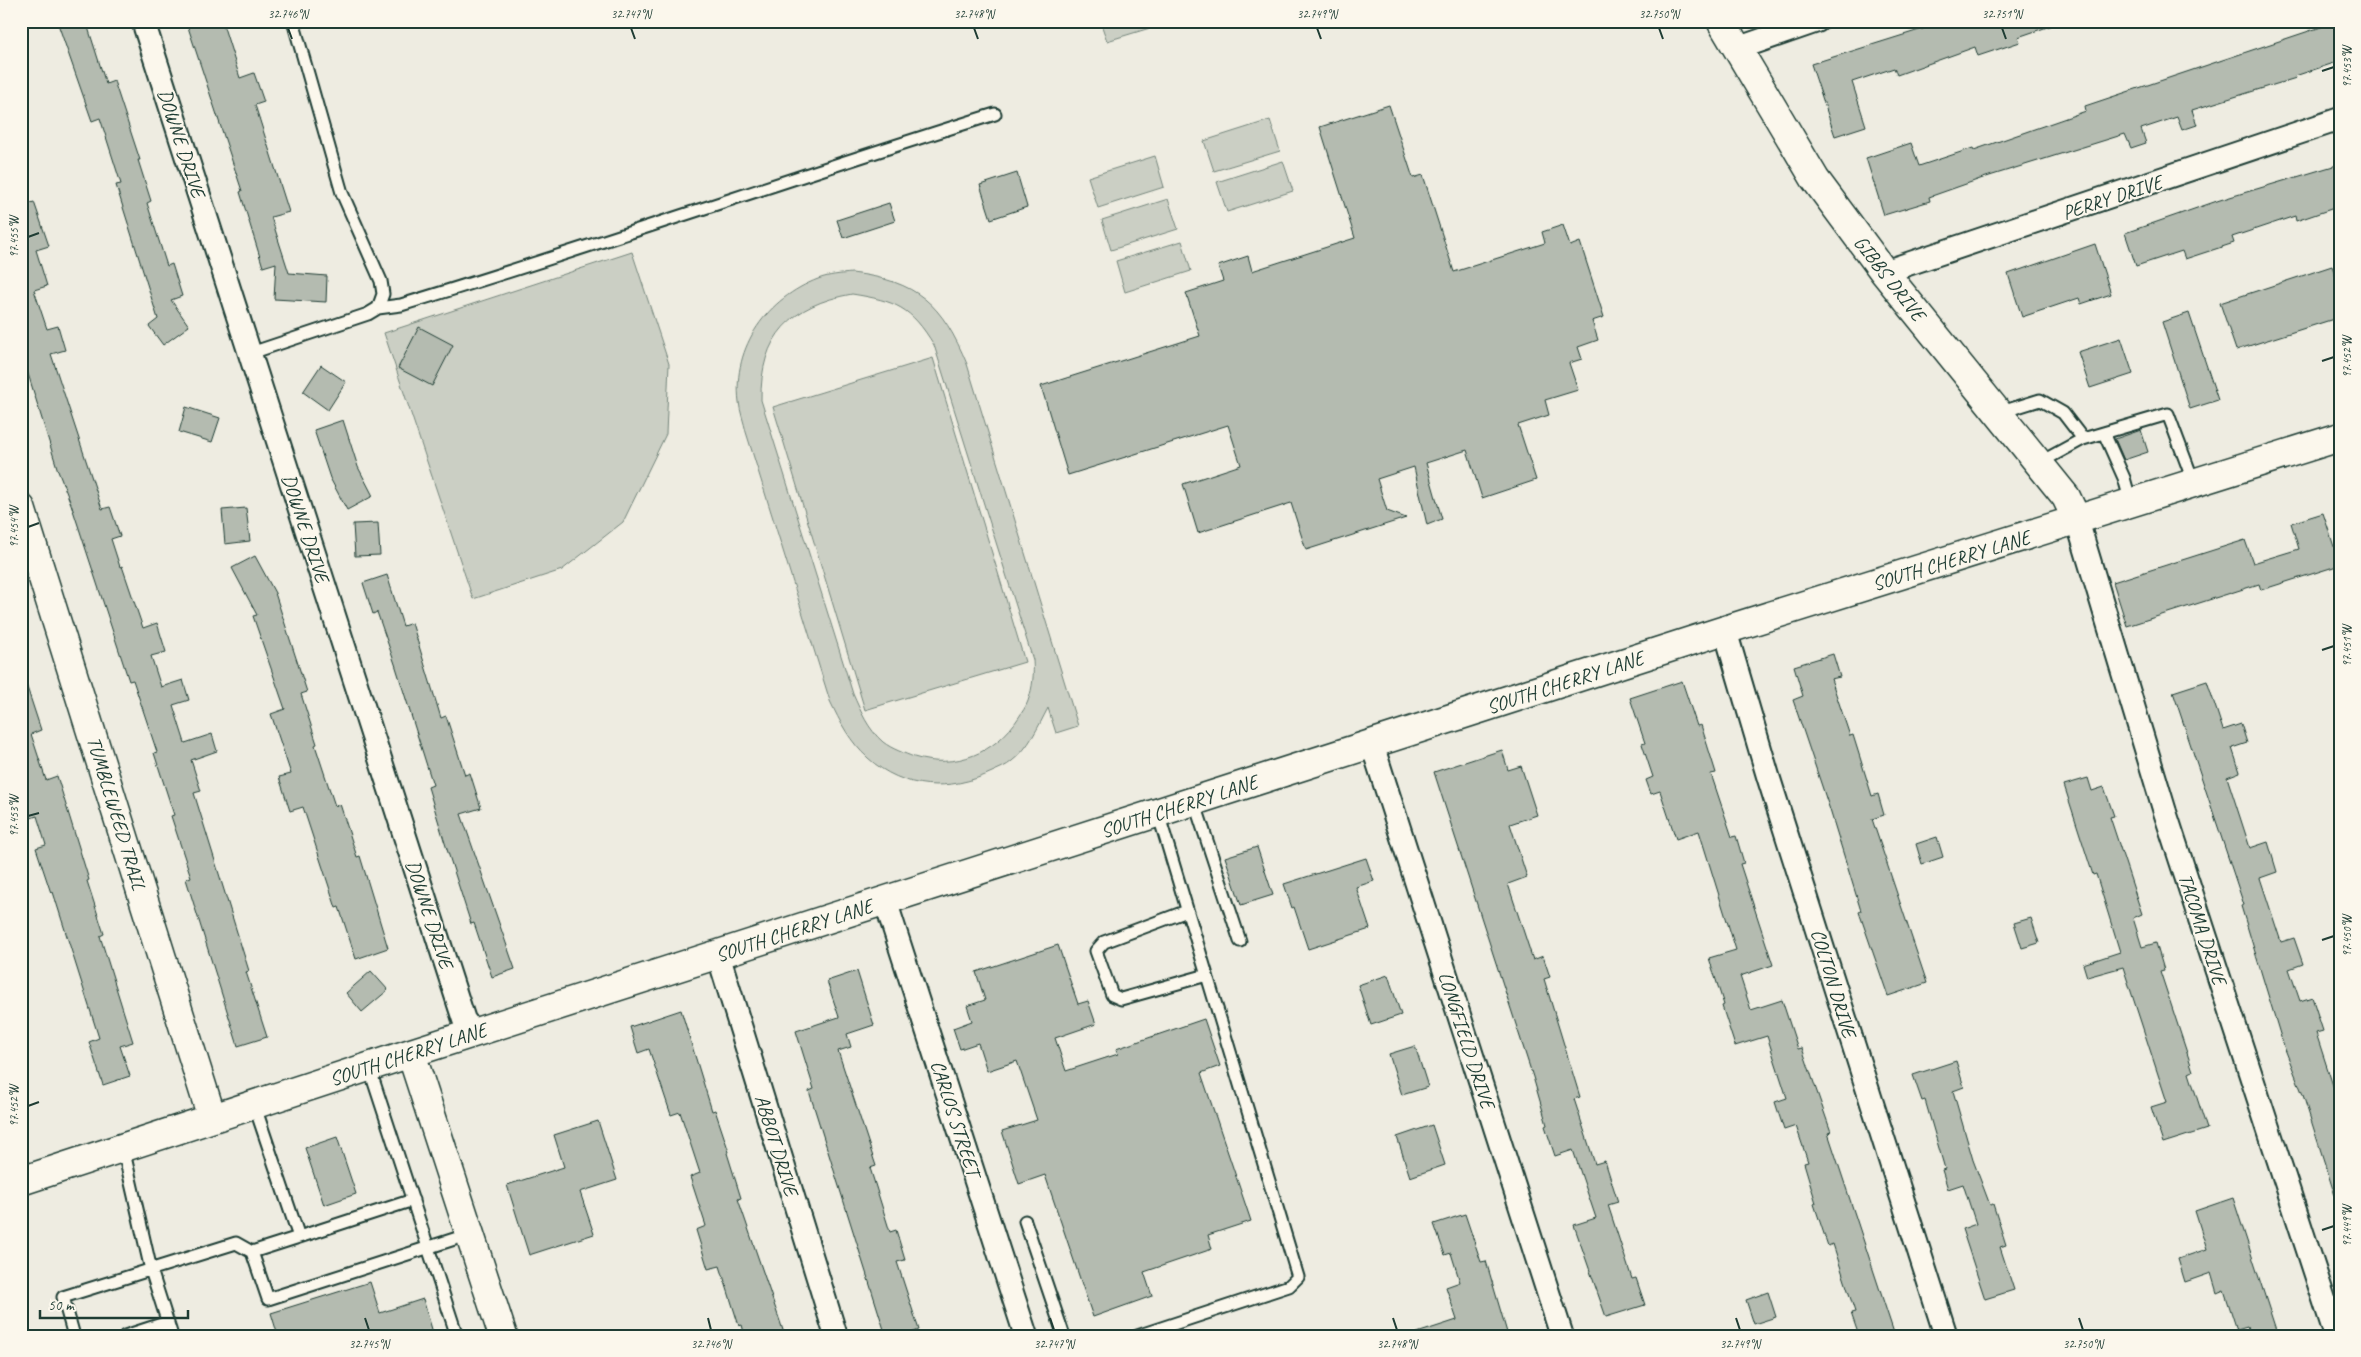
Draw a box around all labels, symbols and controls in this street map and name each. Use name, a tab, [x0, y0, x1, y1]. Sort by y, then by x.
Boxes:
text: 32.746°N	[268, 6, 310, 22]
text: 32.747°N	[611, 6, 653, 22]
text: 32.748°N	[954, 6, 996, 22]
text: 32.749°N	[1297, 6, 1339, 22]
text: 32.750°N	[1639, 6, 1681, 22]
text: 32.751°N	[1982, 6, 2024, 22]
text: 97.453°W	[2339, 44, 2355, 88]
street label: DOWNE DRIVE	[152, 86, 212, 203]
street label: PERRY DRIVE	[2059, 169, 2168, 225]
text: 97.455°W	[6, 214, 22, 258]
street label: GIBBS DRIVE	[1848, 230, 1933, 329]
text: 97.452°W	[2339, 334, 2355, 378]
street label: DOWNE DRIVE	[276, 471, 336, 588]
text: 97.454°W	[6, 504, 22, 548]
street label: SOUTH CHERRY LANE	[1869, 524, 2036, 596]
text: 97.451°W	[2339, 623, 2355, 667]
street label: SOUTH CHERRY LANE	[1483, 644, 1650, 720]
street label: TUMBLEWEED TRAIL	[81, 733, 152, 893]
street label: SOUTH CHERRY LANE	[1097, 768, 1264, 844]
text: 97.453°W	[6, 793, 22, 837]
street label: DOWNE DRIVE	[400, 857, 460, 974]
street label: TACOMA DRIVE	[2173, 870, 2233, 991]
street label: SOUTH CHERRY LANE	[712, 892, 879, 968]
text: 97.450°W	[2339, 913, 2355, 957]
street label: COLTON DRIVE	[1805, 926, 1863, 1043]
street label: LONGFIELD DRIVE	[1433, 969, 1501, 1114]
street label: SOUTH CHERRY LANE	[326, 1016, 493, 1092]
street label: CARLOS STREET	[925, 1057, 987, 1184]
text: 97.452°W	[6, 1083, 22, 1127]
street label: ABBOT DRIVE	[749, 1092, 804, 1201]
text: 97.449°W	[2339, 1203, 2355, 1247]
scale bar	[40, 1287, 188, 1319]
text: 50 m	[48, 1296, 75, 1315]
text: 32.745°N	[349, 1336, 391, 1352]
text: 32.746°N	[691, 1336, 733, 1352]
text: 32.747°N	[1034, 1336, 1076, 1352]
text: 32.748°N	[1377, 1336, 1419, 1352]
text: 32.749°N	[1720, 1336, 1762, 1352]
text: 32.750°N	[2063, 1336, 2105, 1352]

